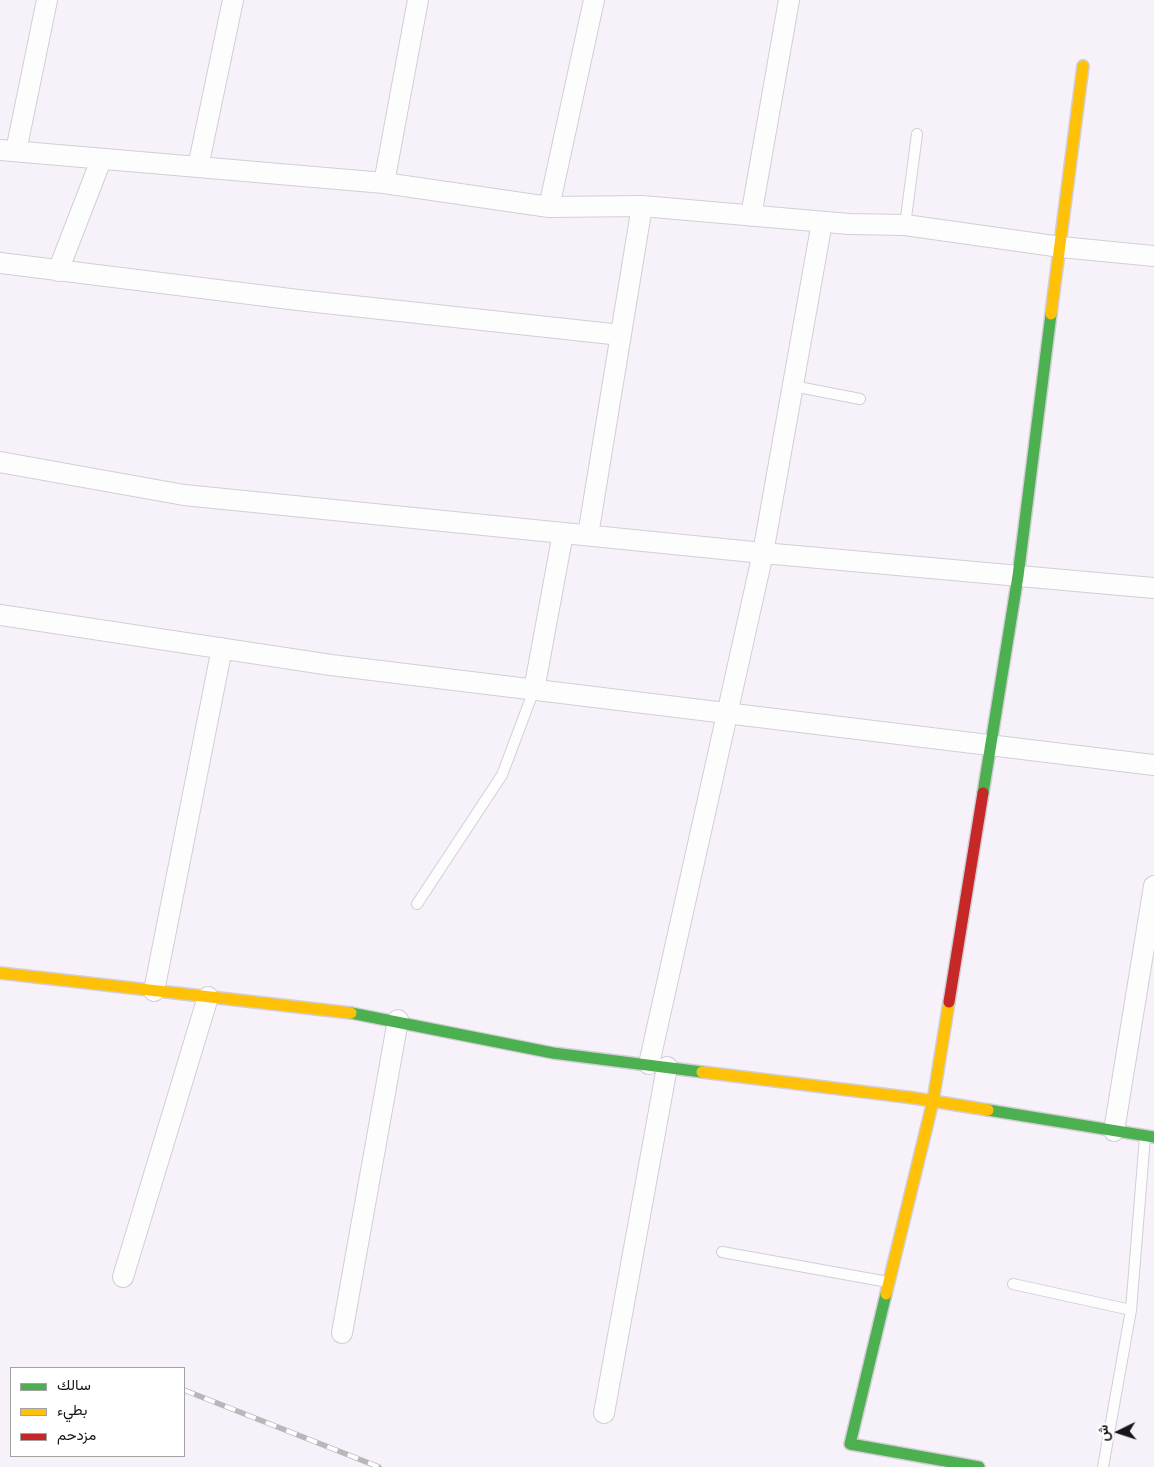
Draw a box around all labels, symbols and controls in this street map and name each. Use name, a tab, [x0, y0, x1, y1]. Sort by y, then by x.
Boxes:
legend	[10, 1367, 185, 1457]
text: سالك	[57, 1376, 91, 1394]
text: بطيء	[57, 1401, 87, 1419]
north arrow	[1094, 1407, 1144, 1457]
text: ش	[1094, 1424, 1113, 1442]
text: مزدحم	[57, 1426, 96, 1444]

